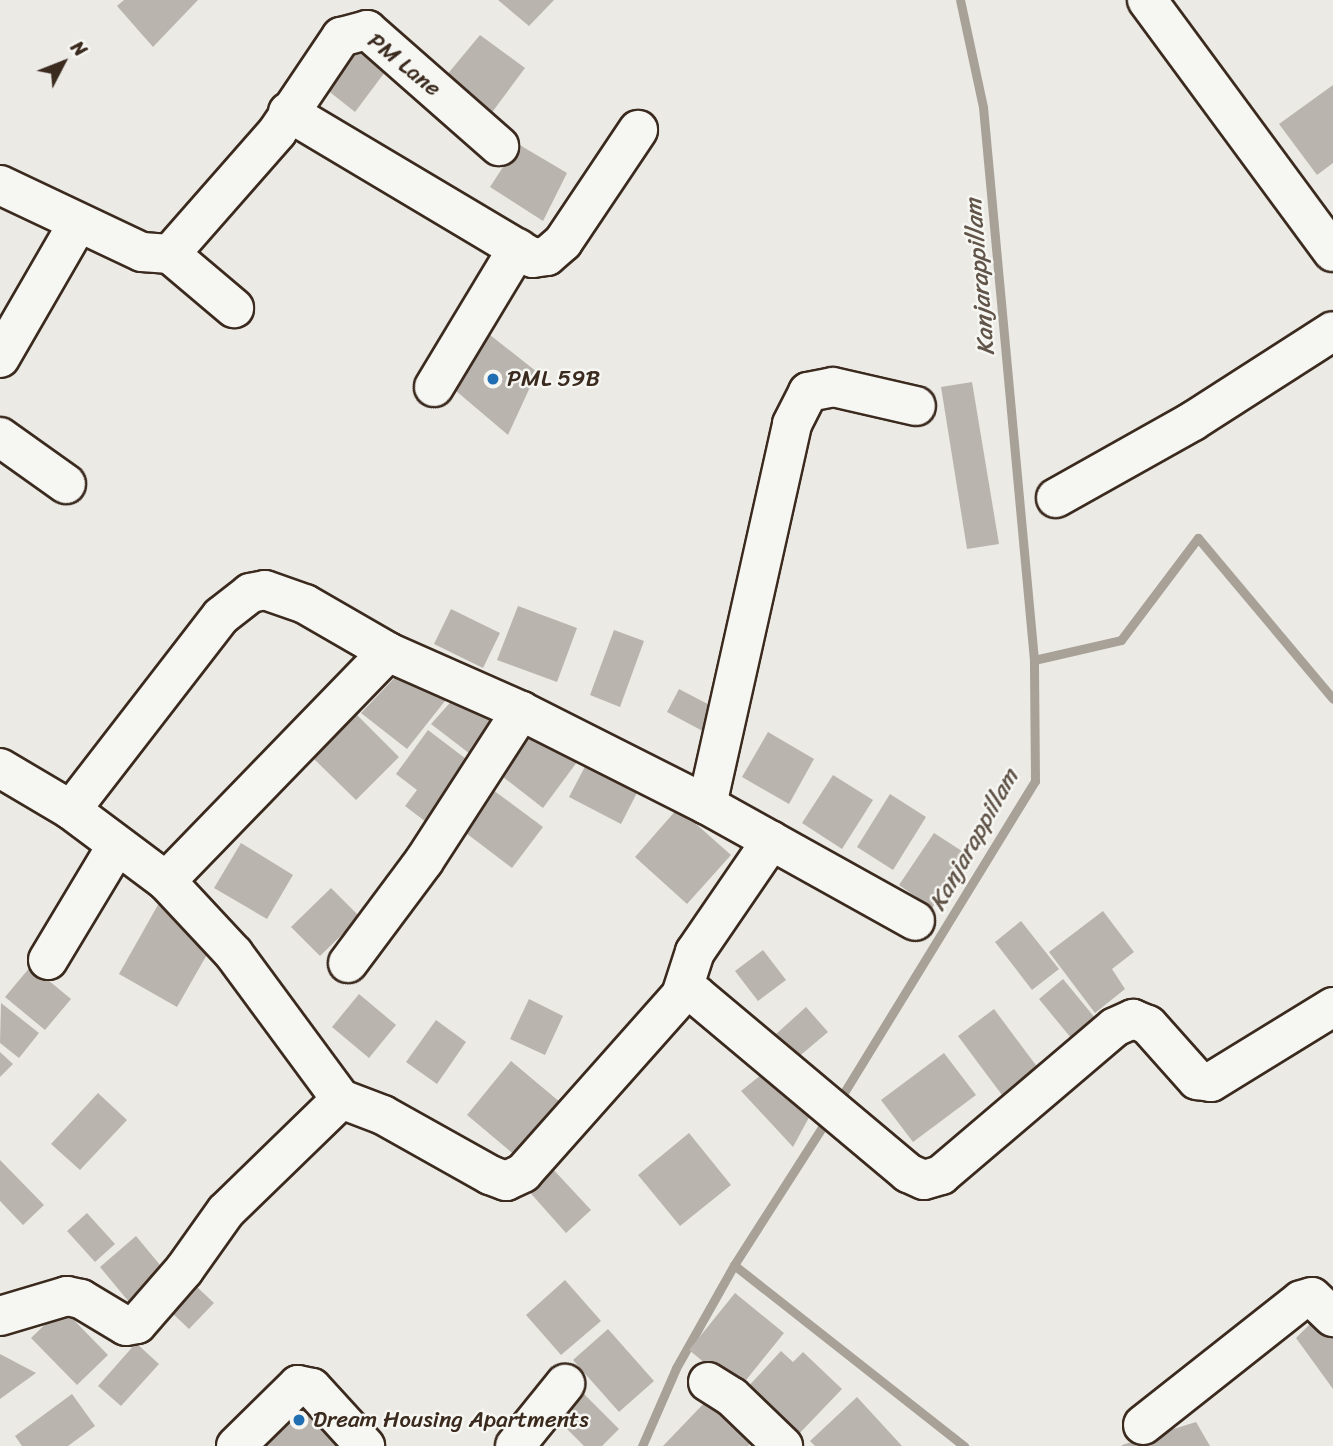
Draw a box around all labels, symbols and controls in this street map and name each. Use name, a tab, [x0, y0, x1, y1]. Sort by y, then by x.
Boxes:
street label: PM Lane	[362, 27, 446, 103]
north arrow	[28, 28, 98, 98]
text: N	[62, 33, 96, 65]
water label: Kanjarappillam	[959, 197, 1001, 357]
place label: PML 59B	[507, 365, 600, 393]
marker: PML 59B	[485, 371, 501, 387]
water label: Kanjarappillam	[923, 764, 1025, 916]
place label: Dream Housing Apartments	[313, 1406, 590, 1434]
marker: Dream Housing Apartments	[291, 1412, 307, 1428]

